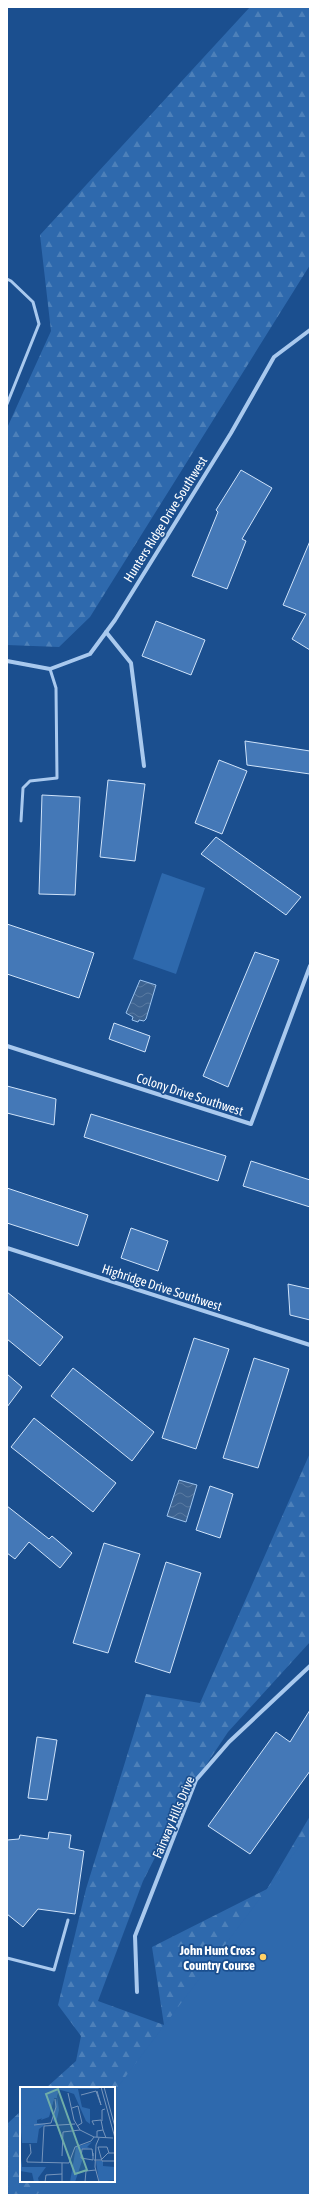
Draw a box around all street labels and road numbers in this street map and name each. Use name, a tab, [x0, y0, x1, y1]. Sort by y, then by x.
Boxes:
street label: Hunters Ridge Drive Southwest	[121, 453, 210, 585]
street label: Colony Drive Southwest	[134, 1070, 245, 1119]
street label: Highridge Drive Southwest	[100, 1261, 224, 1314]
street label: Fairway Hills Drive	[149, 1774, 198, 1860]

